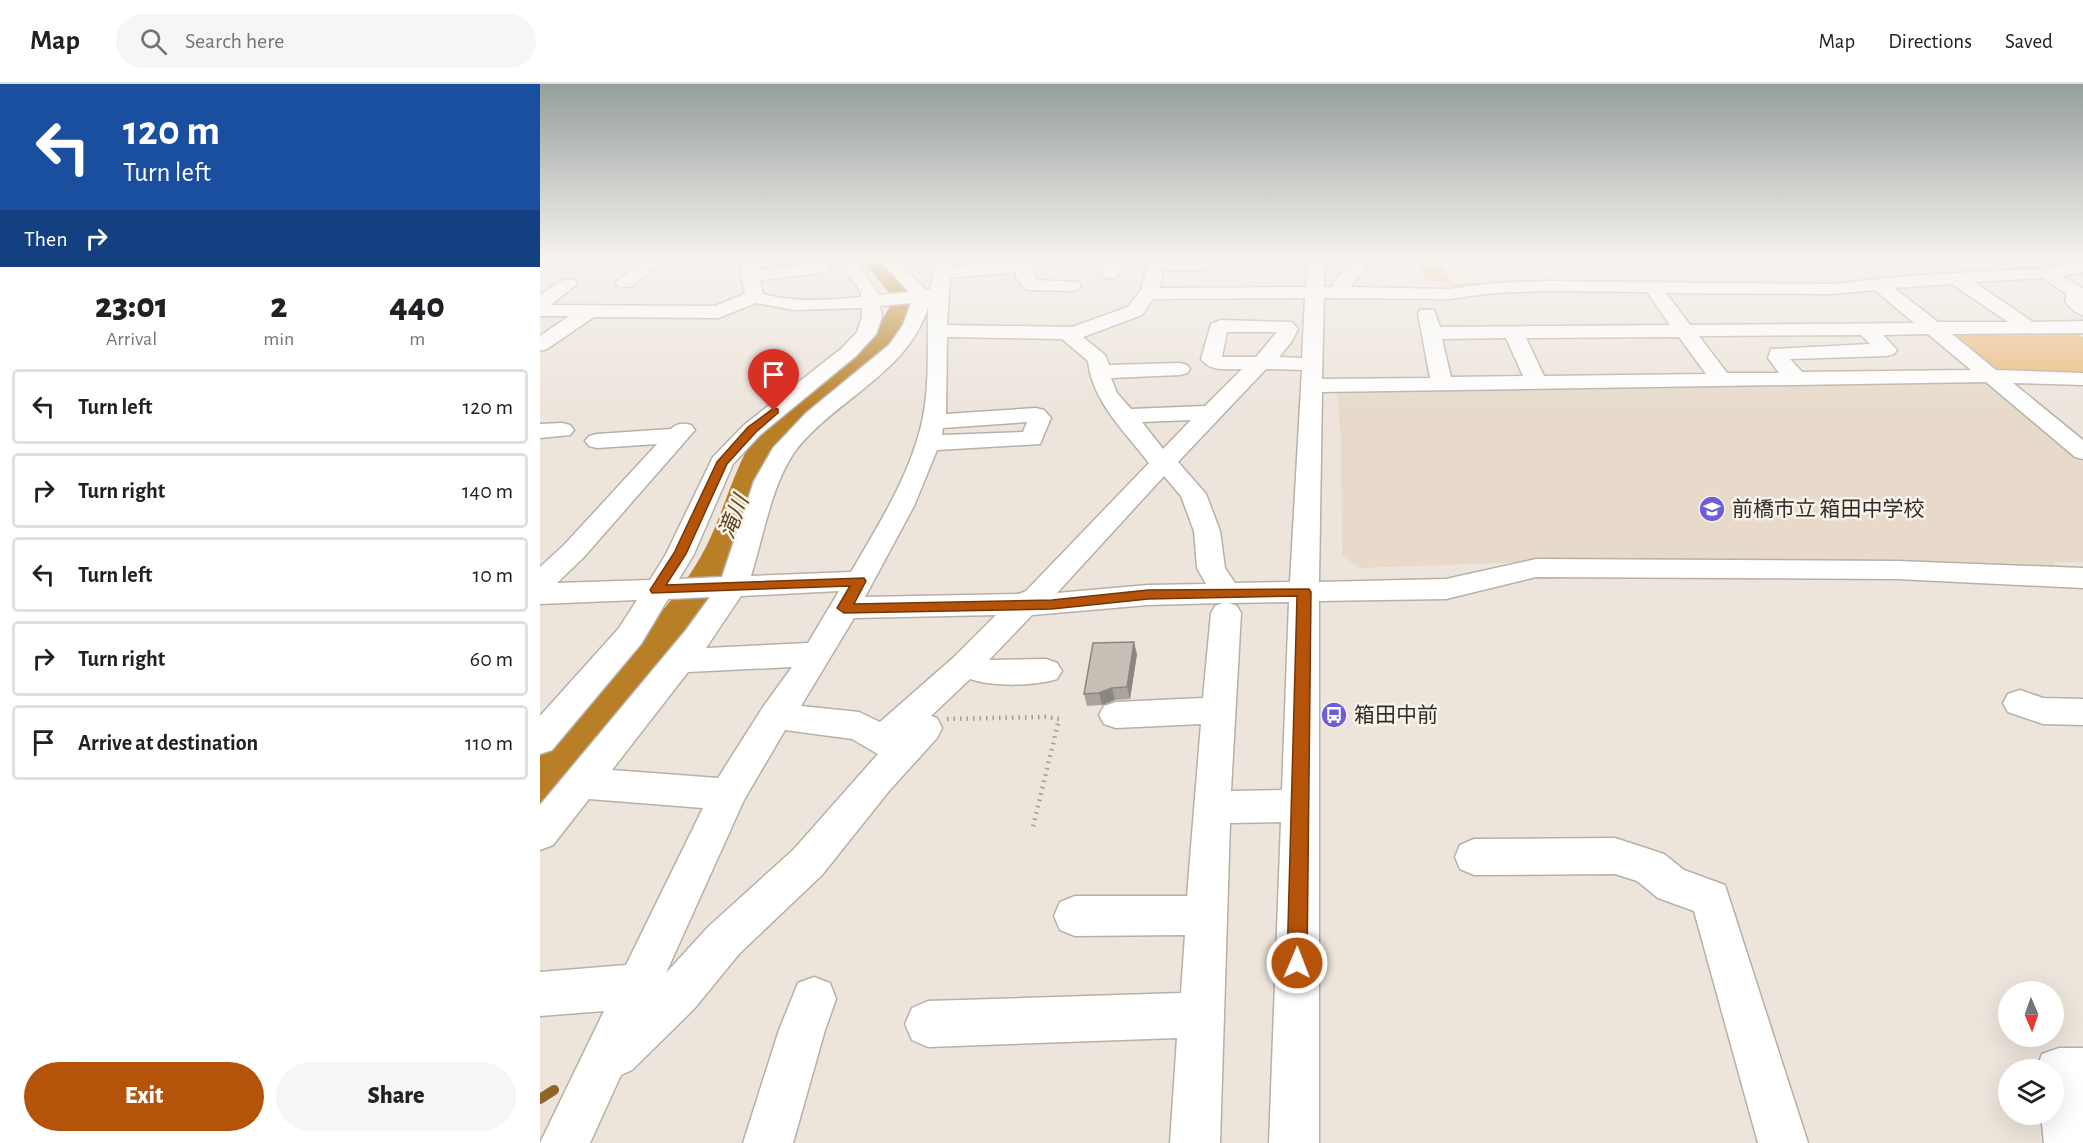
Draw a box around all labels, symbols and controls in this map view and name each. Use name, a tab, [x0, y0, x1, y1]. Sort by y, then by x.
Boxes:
search box	[116, 14, 536, 68]
icon: search	[137, 25, 170, 58]
text: Map	[30, 27, 80, 55]
text: Search here	[185, 30, 284, 52]
text: Map	[1819, 31, 1855, 52]
text: Directions	[1888, 31, 1972, 52]
text: Saved	[2005, 31, 2053, 52]
icon: left	[24, 108, 102, 186]
text: 120 m	[123, 110, 220, 152]
text: Turn left	[123, 159, 211, 186]
icon: right	[80, 222, 113, 255]
text: Then	[24, 228, 68, 250]
text: 23:01	[95, 288, 168, 324]
text: 2	[270, 288, 287, 324]
text: 440	[389, 288, 445, 324]
text: Arrival	[106, 329, 157, 349]
text: min	[263, 329, 294, 349]
text: m	[409, 329, 425, 349]
pin	[748, 349, 799, 411]
icon: arrive	[757, 358, 790, 391]
icon: left	[27, 390, 60, 423]
text: Turn left	[78, 396, 152, 418]
text: 120 m	[463, 396, 513, 418]
icon: right	[27, 474, 60, 507]
text: Turn right	[78, 480, 165, 502]
text: 140 m	[462, 480, 513, 502]
water label: 滝川	[715, 490, 753, 542]
school or university icon: 前橋市立 箱田中学校	[1697, 494, 1727, 524]
place label: 前橋市立 箱田中学校	[1732, 498, 1924, 520]
icon: left	[27, 558, 60, 591]
text: Turn left	[78, 564, 152, 586]
text: 10 m	[473, 564, 513, 586]
icon: right	[27, 642, 60, 675]
text: Turn right	[78, 648, 165, 670]
text: 60 m	[470, 648, 513, 670]
bus stop icon: 箱田中前	[1319, 700, 1349, 730]
place label: 箱田中前	[1354, 704, 1438, 726]
icon: arrive	[27, 726, 60, 759]
text: Arrive at destination	[78, 732, 258, 754]
text: 110 m	[465, 732, 513, 754]
position arrow	[1265, 931, 1329, 995]
north arrow	[1998, 981, 2064, 1047]
map controls	[1998, 981, 2064, 1125]
button: layers	[1998, 1059, 2064, 1125]
button: Exit	[24, 1062, 264, 1131]
button: Share	[276, 1062, 516, 1131]

